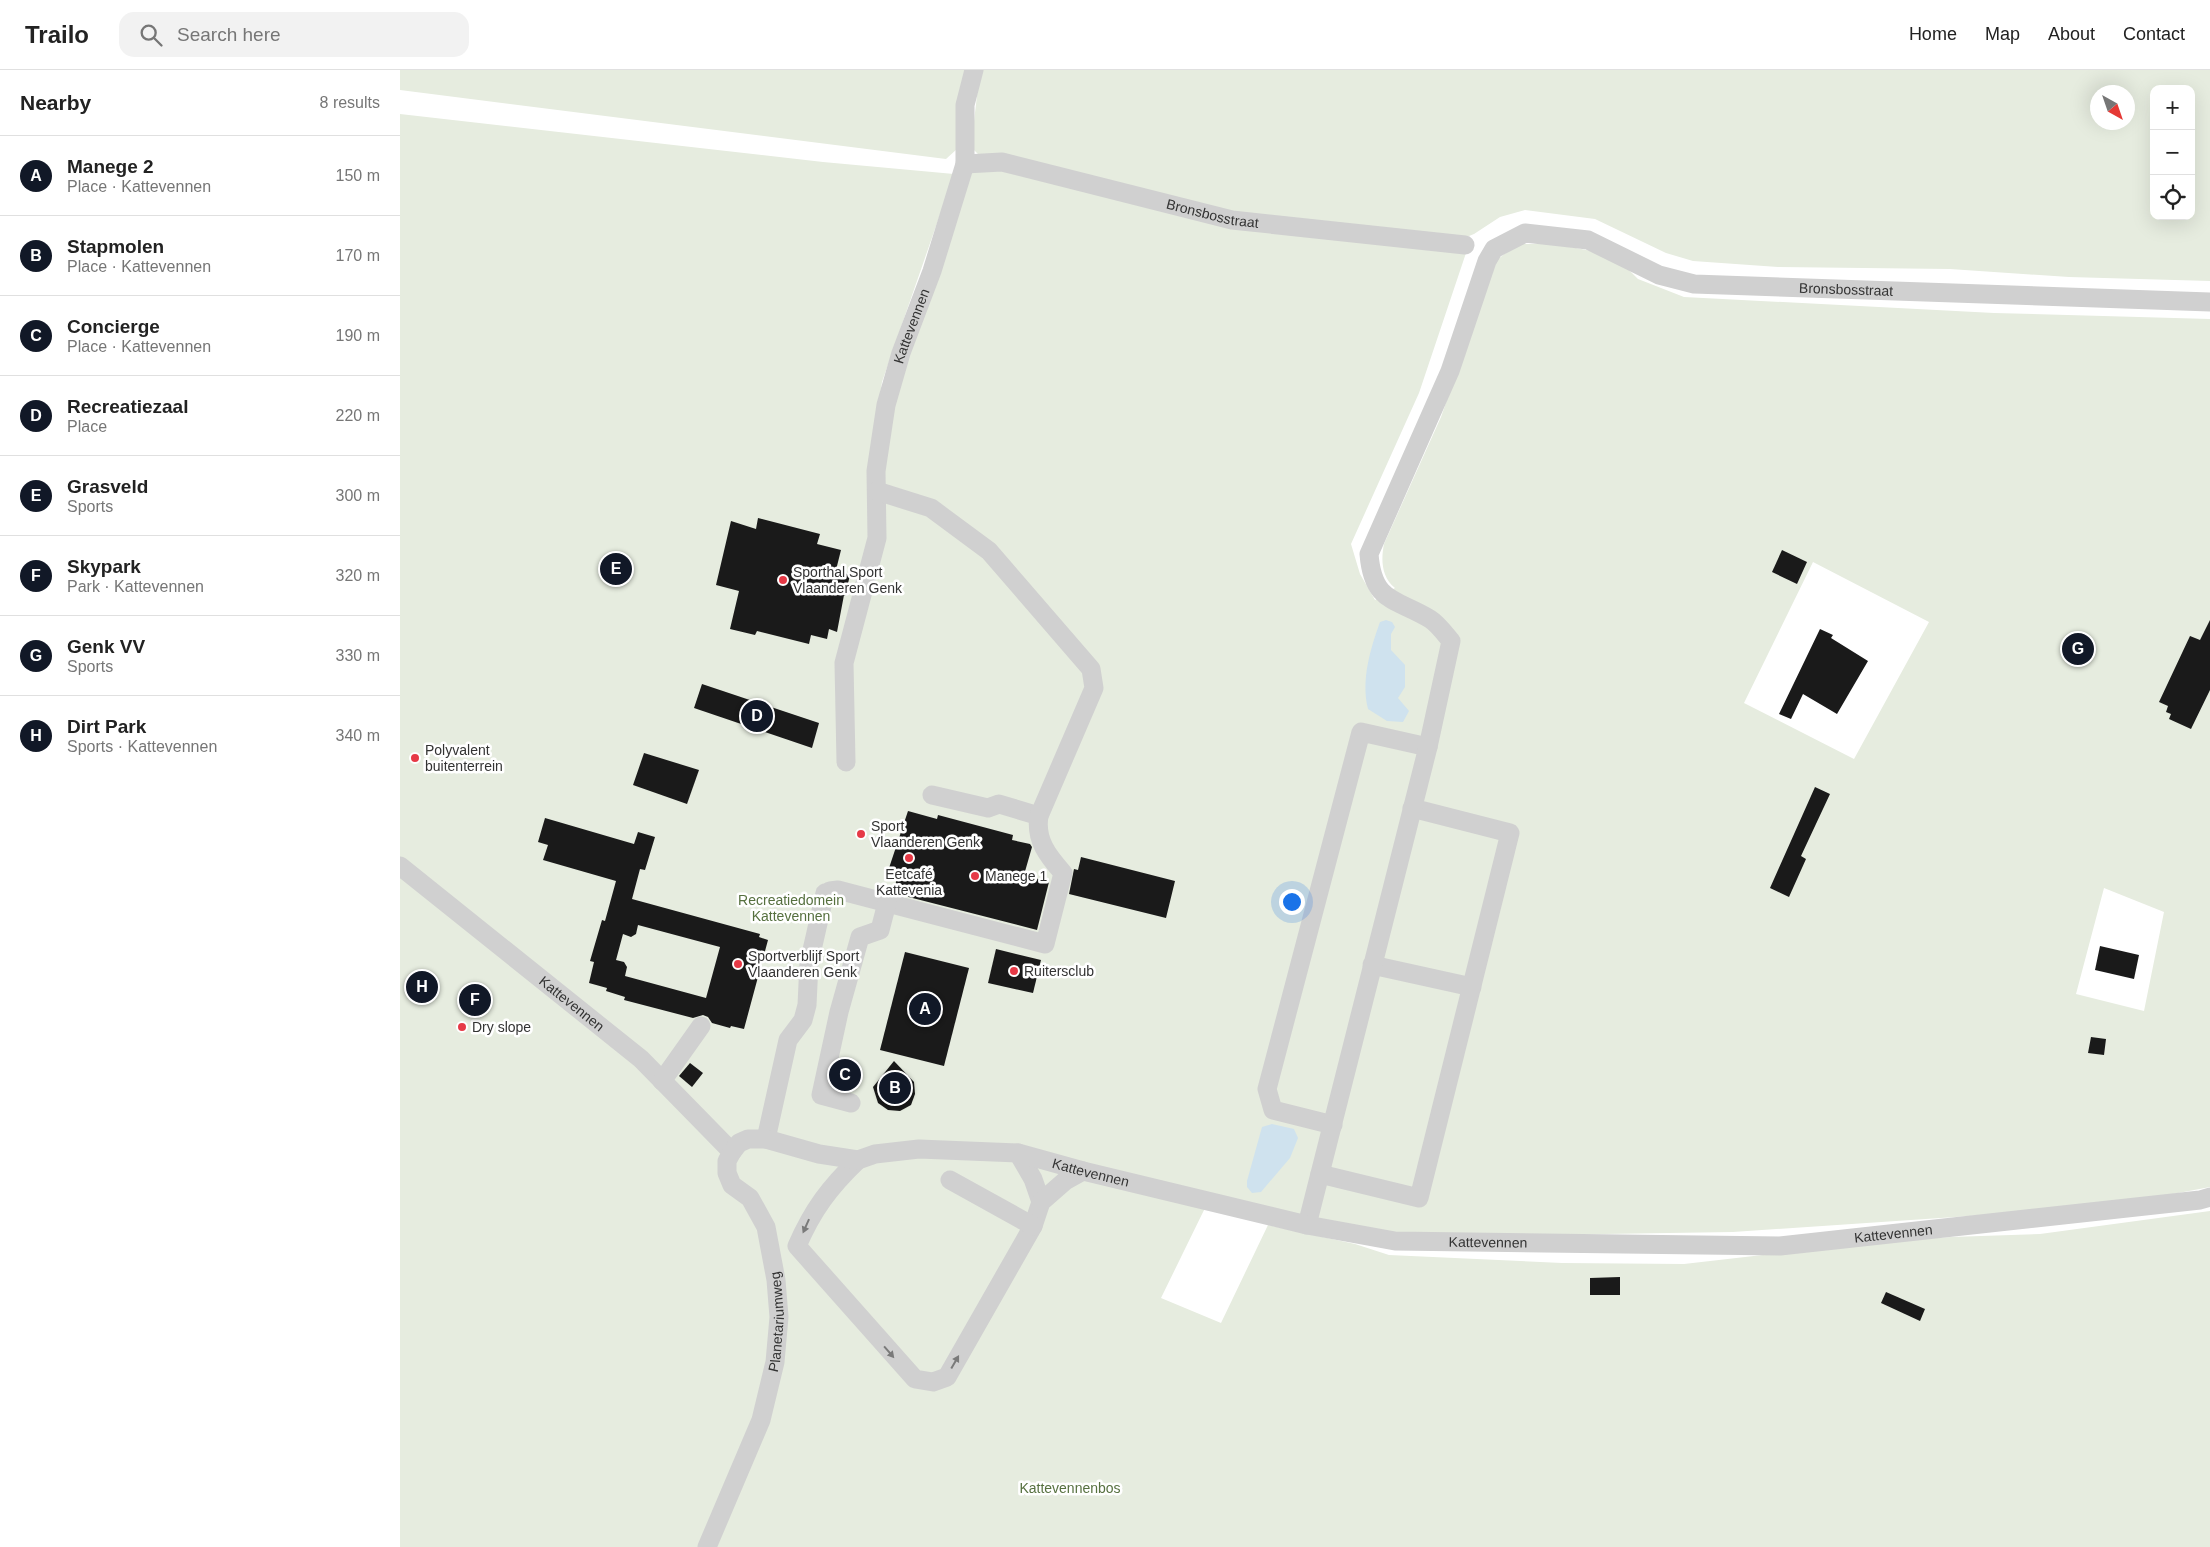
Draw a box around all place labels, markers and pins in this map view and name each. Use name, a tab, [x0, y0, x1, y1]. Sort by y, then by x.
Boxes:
pin: E	[600, 550, 632, 588]
place label: Sporthal Sport Vlaanderen Genk	[793, 564, 903, 596]
marker: Sporthal Sport Vlaanderen Genk	[777, 574, 789, 586]
pin: G	[2062, 630, 2094, 668]
pin: D	[741, 697, 773, 735]
place label: Polyvalent buitenterrein	[425, 742, 503, 774]
marker: Polyvalent buitenterrein	[409, 752, 421, 764]
place label: Sport Vlaanderen Genk	[871, 818, 981, 850]
marker: Sport Vlaanderen Genk	[855, 828, 867, 840]
marker: Eetcafé Kattevenia	[903, 852, 915, 864]
place label: Eetcafé Kattevenia	[876, 866, 942, 898]
place label: Manege 1	[985, 868, 1047, 884]
marker: Manege 1	[969, 870, 981, 882]
place label: Sportverblijf Sport Vlaanderen Genk	[748, 948, 859, 980]
marker: Sportverblijf Sport Vlaanderen Genk	[732, 958, 744, 970]
place label: Ruitersclub	[1024, 963, 1094, 979]
marker: Ruitersclub	[1008, 965, 1020, 977]
pin: H	[406, 968, 438, 1006]
pin: F	[459, 981, 491, 1019]
pin: A	[909, 990, 941, 1028]
place label: Dry slope	[472, 1019, 531, 1035]
marker: Dry slope	[456, 1021, 468, 1033]
pin: C	[829, 1056, 861, 1094]
pin: B	[879, 1069, 911, 1107]

